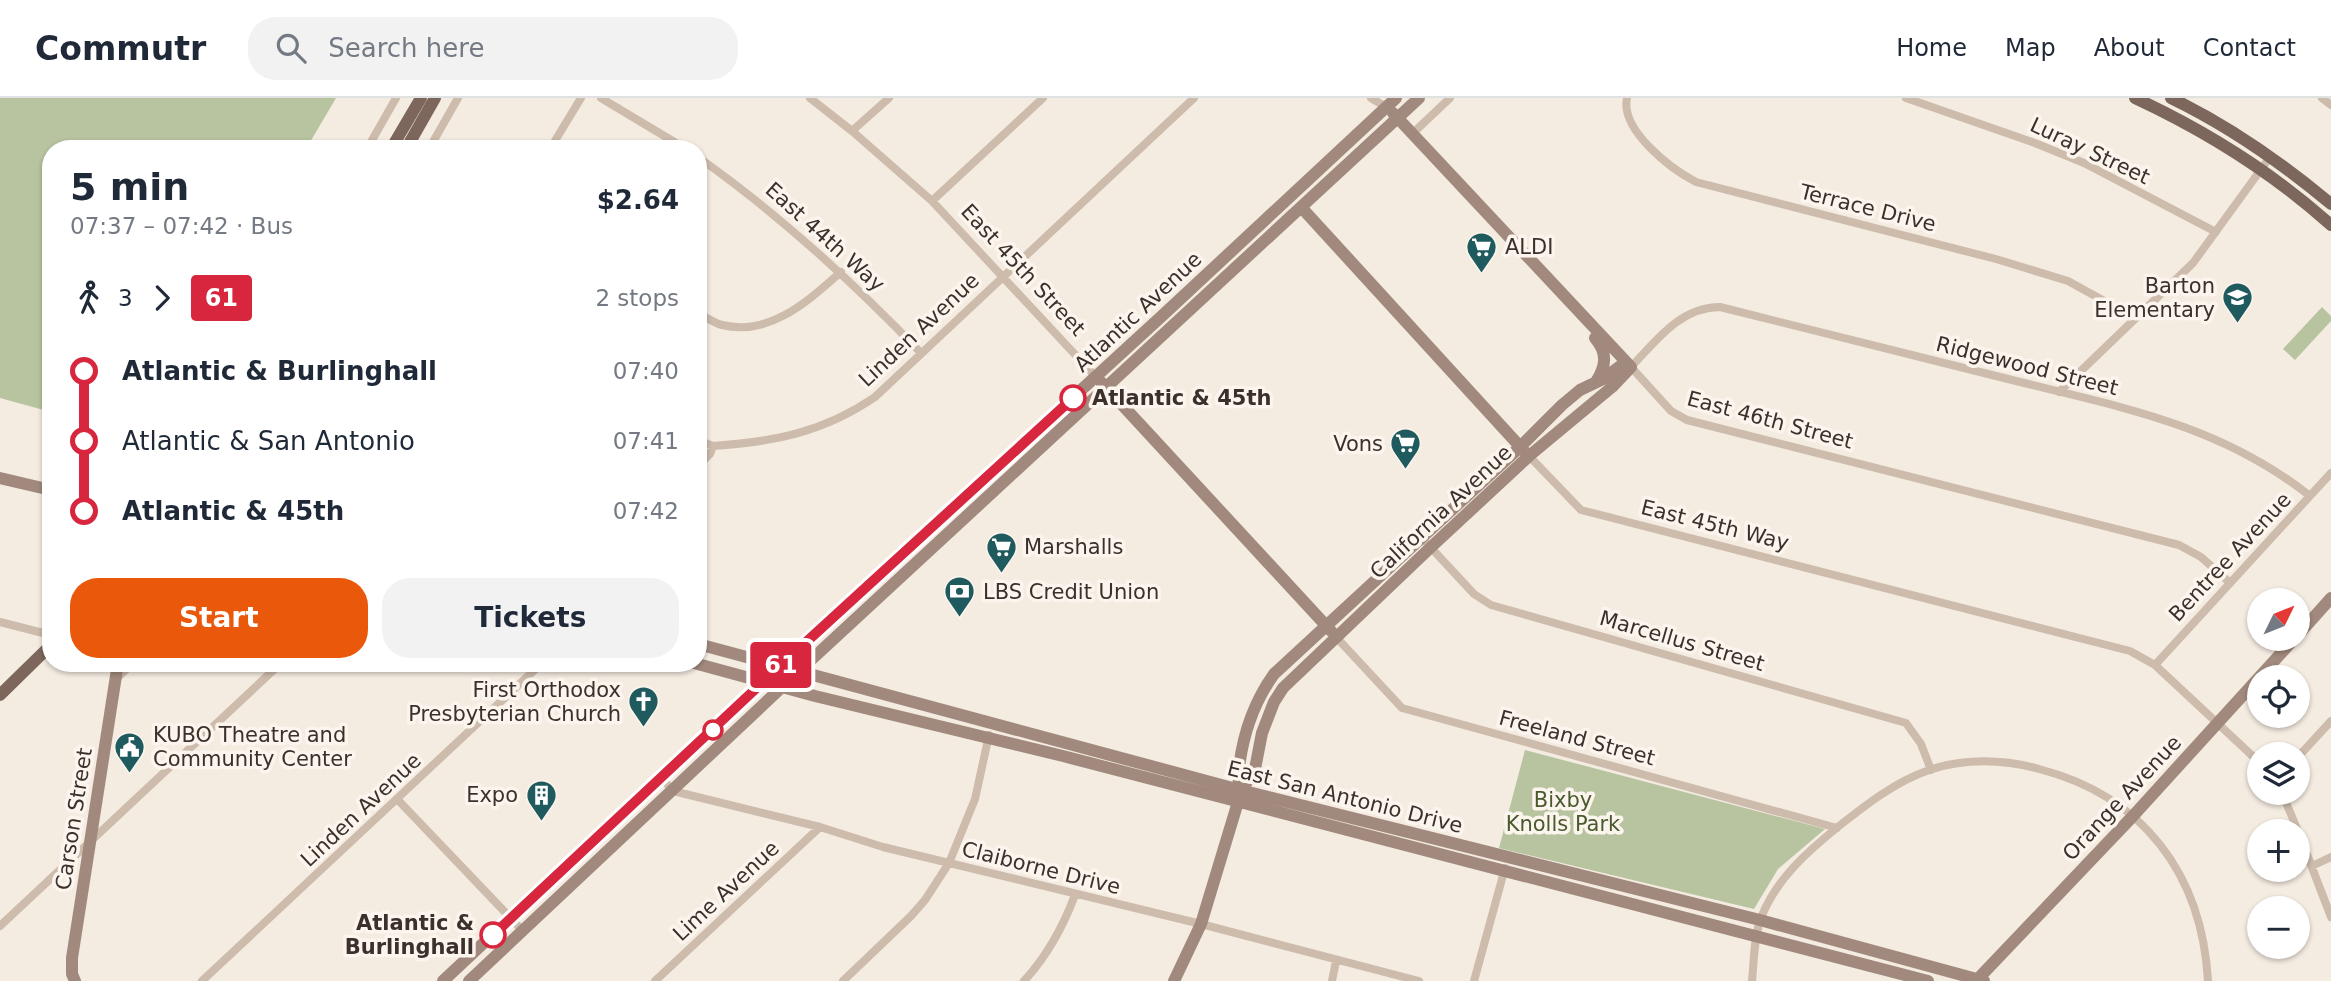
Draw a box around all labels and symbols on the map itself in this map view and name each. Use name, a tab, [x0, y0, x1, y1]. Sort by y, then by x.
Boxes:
street label: Luray Street	[2026, 113, 2154, 189]
street label: East 44th Way	[761, 177, 889, 297]
street label: Terrace Drive	[1797, 179, 1938, 236]
street label: East 45th Street	[956, 199, 1090, 341]
supermarket icon: ALDI	[1465, 230, 1499, 274]
place label: ALDI	[1505, 235, 1553, 259]
street label: Atlantic Avenue	[1070, 247, 1206, 377]
street label: Linden Avenue	[854, 268, 984, 392]
place label: Barton Elementary	[2094, 274, 2215, 322]
school or university icon: Barton Elementary	[2221, 281, 2255, 325]
street label: Ridgewood Street	[1934, 332, 2120, 400]
marker: Atlantic & 45th	[1060, 385, 1086, 411]
place label: Atlantic & 45th	[1092, 386, 1271, 410]
street label: East 46th Street	[1684, 386, 1856, 454]
supermarket icon: Vons	[1389, 427, 1423, 471]
place label: Vons	[1333, 432, 1383, 456]
street label: California Avenue	[1365, 440, 1517, 584]
street label: Bentree Avenue	[2164, 488, 2296, 626]
street label: East 45th Way	[1639, 495, 1791, 555]
supermarket icon: Marshalls	[984, 530, 1018, 574]
place label: Marshalls	[1024, 535, 1123, 559]
bank icon: LBS Credit Union	[943, 575, 977, 619]
place label: LBS Credit Union	[983, 580, 1159, 604]
north arrow	[2247, 588, 2310, 651]
street label: Marcellus Street	[1597, 606, 1767, 676]
line badge: 61	[750, 642, 812, 688]
place label: First Orthodox Presbyterian Church	[408, 678, 621, 726]
church icon: First Orthodox Presbyterian Church	[627, 685, 661, 729]
street label: Freeland Street	[1496, 706, 1658, 770]
unlabelled marker	[703, 720, 723, 740]
place label: KUBO Theatre and Community Center	[153, 723, 352, 771]
public building icon: KUBO Theatre and Community Center	[113, 730, 147, 774]
street label: Orange Avenue	[2058, 730, 2186, 866]
street label: Carson Street	[51, 746, 97, 892]
street label: Linden Avenue	[296, 748, 426, 872]
street label: East San Antonio Drive	[1225, 756, 1465, 838]
building icon: Expo	[524, 778, 558, 822]
place label: Expo	[466, 783, 518, 807]
park label: Bixby Knolls Park	[1506, 788, 1621, 836]
street label: Lime Avenue	[668, 836, 784, 946]
street label: Claiborne Drive	[959, 837, 1123, 899]
place label: Atlantic & Burlinghall	[345, 911, 474, 959]
marker: Atlantic & Burlinghall	[480, 922, 506, 948]

